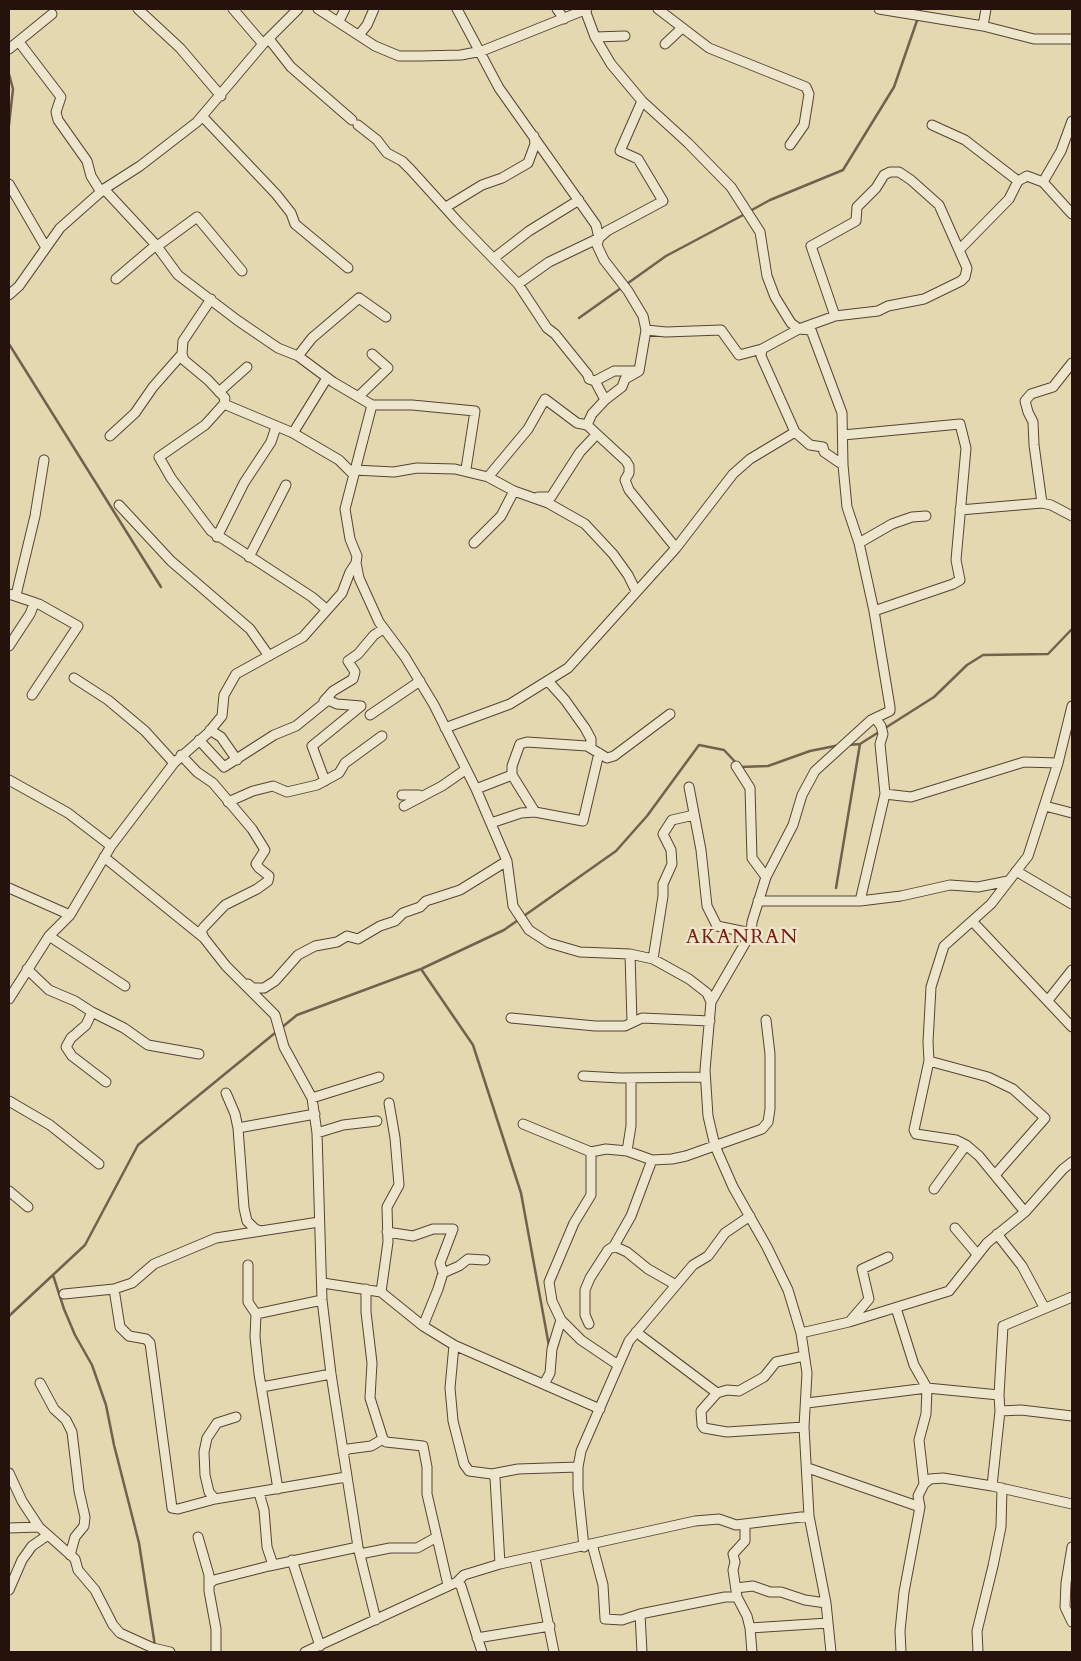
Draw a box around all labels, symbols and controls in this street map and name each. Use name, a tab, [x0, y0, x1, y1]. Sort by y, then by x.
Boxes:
district label: AKANRAN	[685, 926, 799, 950]

